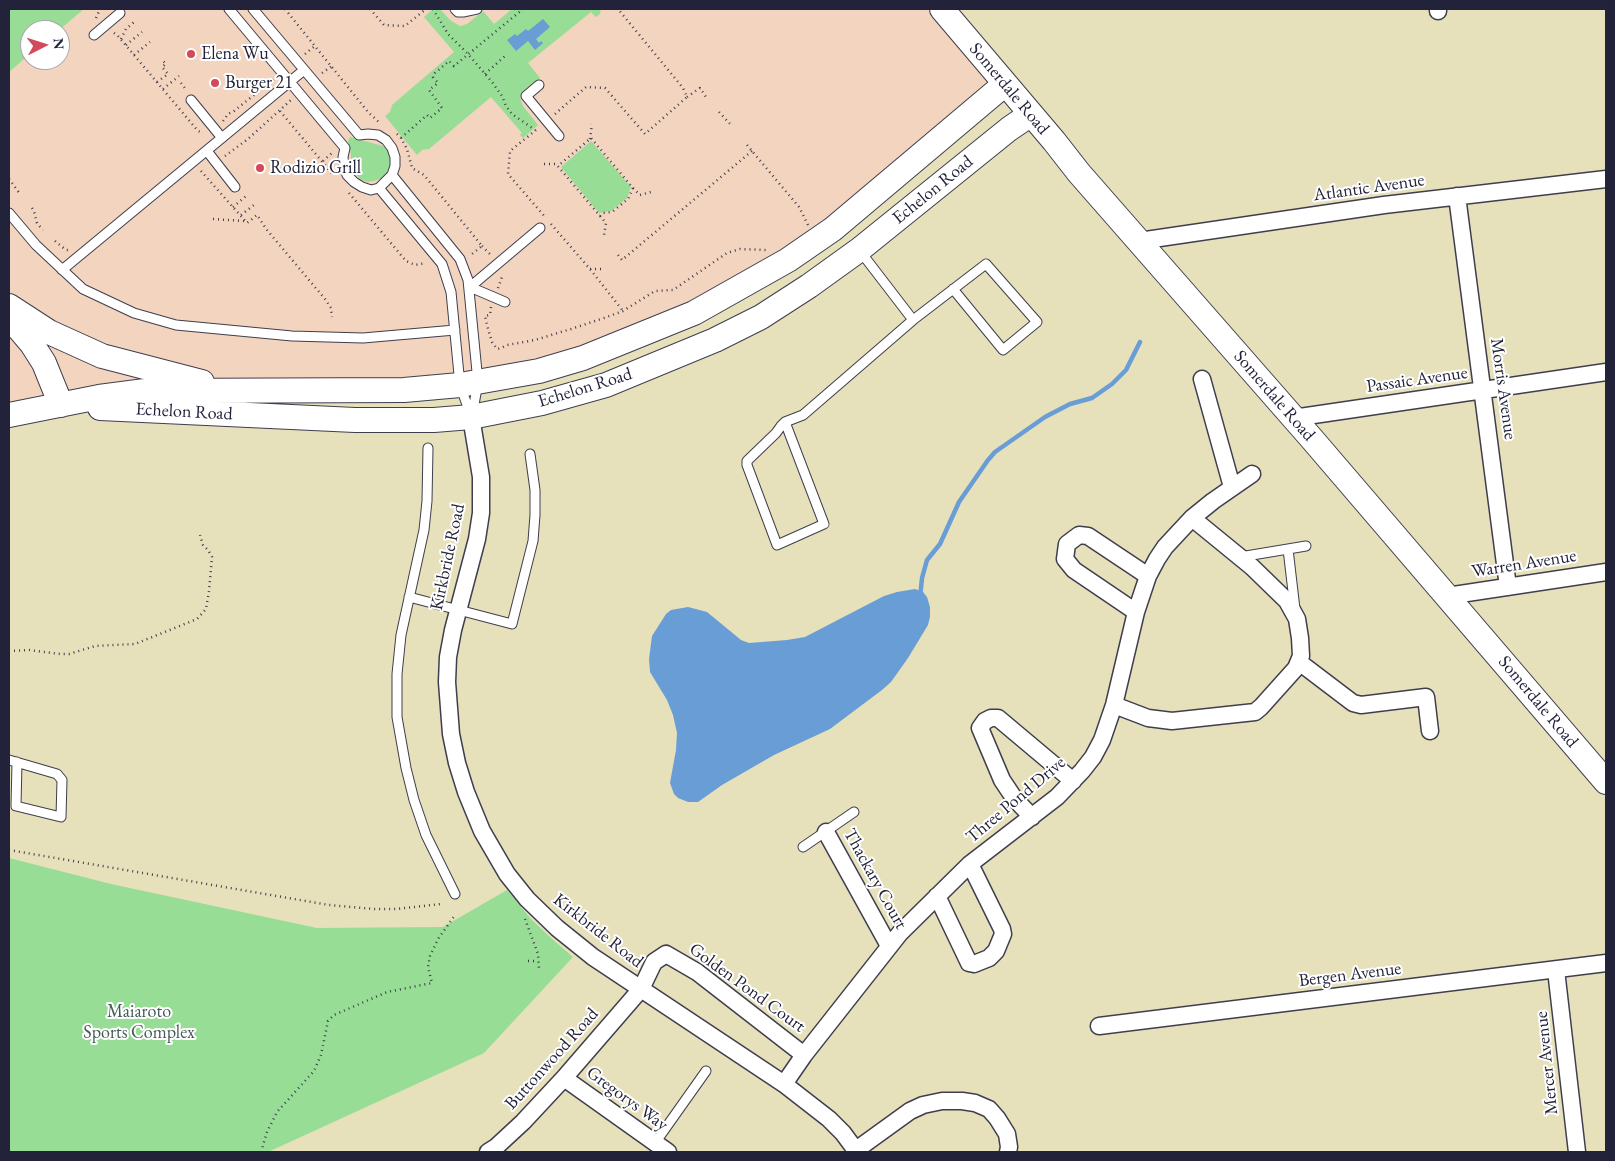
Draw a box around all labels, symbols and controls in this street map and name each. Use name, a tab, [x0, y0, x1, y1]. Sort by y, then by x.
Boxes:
north arrow	[20, 20, 70, 70]
text: N	[49, 37, 68, 50]
street label: Somerdale Road	[964, 39, 1054, 139]
place label: Elena Wu	[201, 43, 269, 65]
marker: Elena Wu	[185, 48, 197, 60]
place label: Burger 21	[225, 72, 293, 94]
marker: Burger 21	[209, 77, 221, 89]
street label: Echelon Road	[888, 151, 978, 229]
place label: Rodizio Grill	[270, 157, 361, 179]
marker: Rodizio Grill	[254, 162, 266, 174]
street label: Atlantic Avenue	[1312, 170, 1426, 206]
street label: Morris Avenue	[1485, 337, 1521, 441]
street label: Somerdale Road	[1229, 346, 1319, 446]
street label: Passaic Avenue	[1365, 362, 1469, 398]
street label: Echelon Road	[535, 363, 635, 413]
street label: Echelon Road	[135, 399, 233, 425]
street label: Kirkbride Road	[426, 502, 470, 612]
street label: Warren Avenue	[1470, 545, 1578, 583]
street label: Somerdale Road	[1493, 652, 1583, 752]
street label: Three Pond Drive	[962, 752, 1070, 848]
street label: Thackary Court	[838, 825, 912, 933]
street label: Kirkbride Road	[549, 889, 647, 973]
street label: Golden Pond Court	[685, 939, 809, 1037]
street label: Bergen Avenue	[1297, 958, 1403, 992]
park label: Maiaroto Sports Complex	[83, 1001, 195, 1044]
street label: Buttonwood Road	[501, 1004, 603, 1114]
street label: Mercer Avenue	[1531, 1010, 1563, 1116]
street label: Gregorys Way	[582, 1062, 672, 1136]

